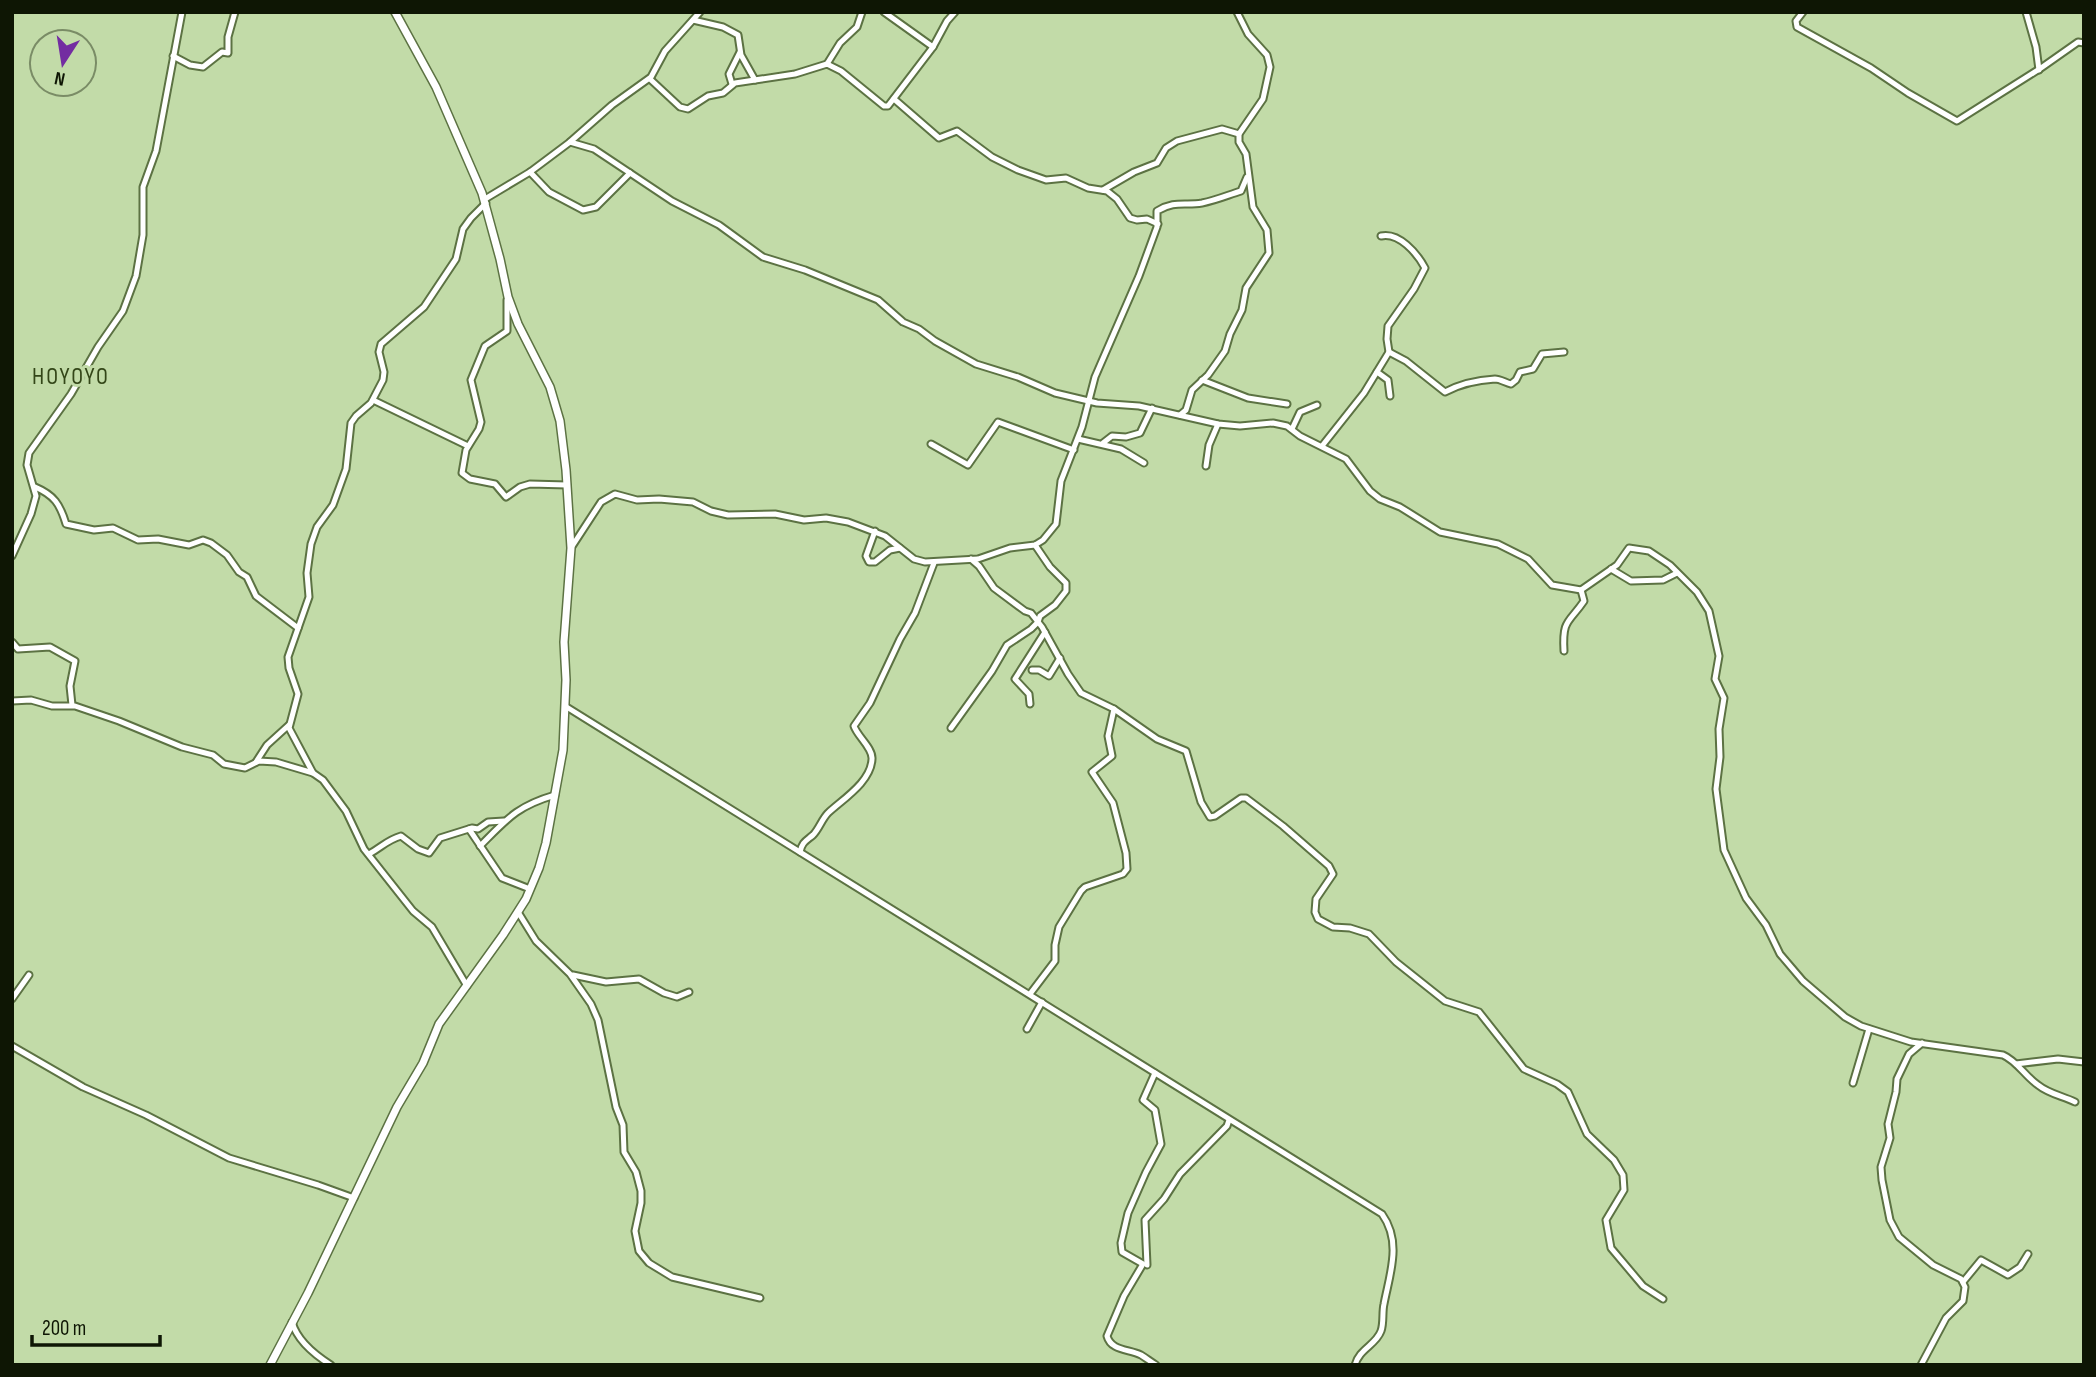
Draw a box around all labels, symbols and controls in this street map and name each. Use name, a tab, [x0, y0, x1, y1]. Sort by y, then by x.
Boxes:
north arrow	[28, 28, 98, 98]
text: N	[52, 66, 67, 90]
district label: HOYOYO	[32, 362, 110, 391]
scale bar	[32, 1304, 159, 1348]
text: 200 m	[42, 1316, 86, 1341]

